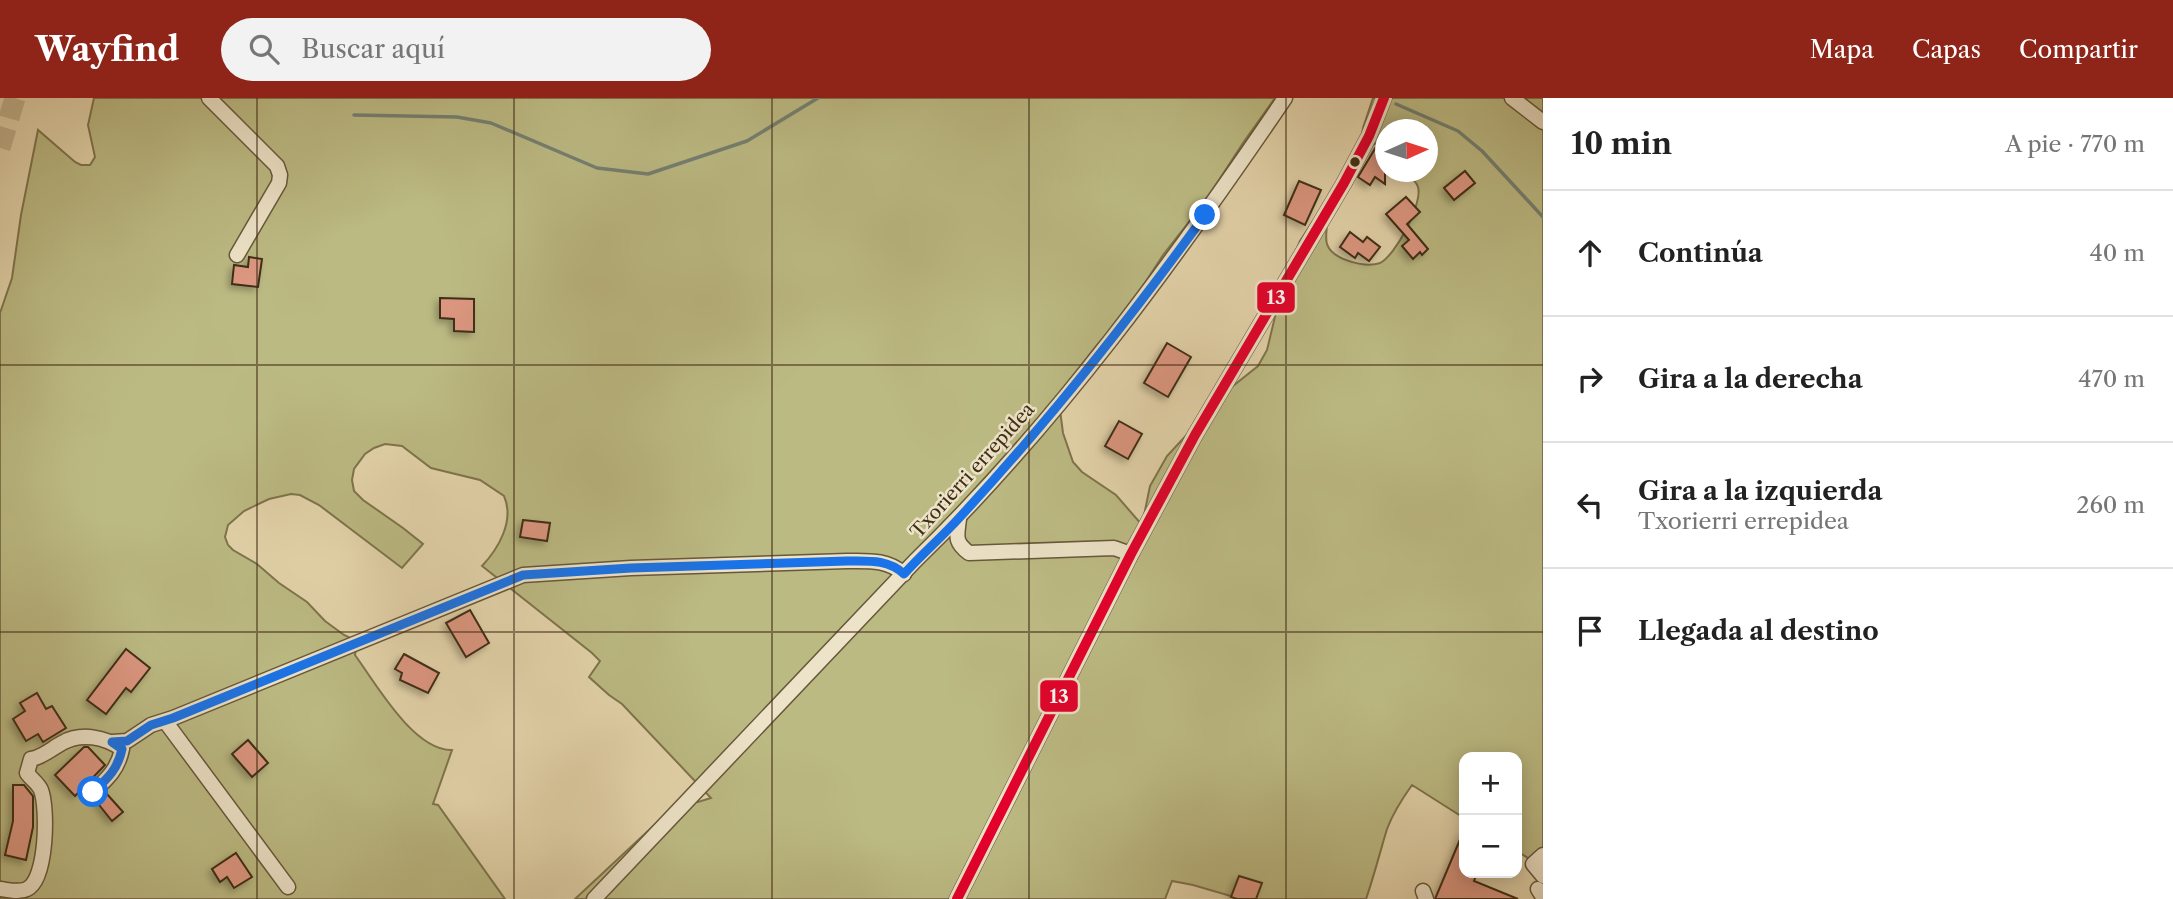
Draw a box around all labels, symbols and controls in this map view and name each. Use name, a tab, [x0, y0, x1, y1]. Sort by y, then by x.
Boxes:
search box	[221, 18, 711, 81]
text: Wayfind	[35, 29, 179, 70]
icon: search	[245, 30, 283, 68]
text: Buscar aquí	[301, 33, 445, 65]
text: Mapa	[1810, 35, 1874, 64]
text: Capas	[1912, 35, 1981, 64]
text: Compartir	[2019, 35, 2138, 64]
north arrow	[1375, 119, 1438, 182]
text: 10 min	[1571, 125, 1672, 162]
text: A pie · 770 m	[2005, 130, 2145, 158]
unlabelled marker	[1348, 155, 1362, 169]
route end	[1189, 199, 1220, 230]
icon: ahead	[1571, 234, 1609, 272]
text: Continúa	[1638, 237, 1763, 269]
text: 40 m	[2090, 239, 2145, 267]
line badge: 13	[1256, 281, 1296, 314]
text: 13	[1266, 286, 1286, 309]
icon: right	[1571, 360, 1609, 398]
text: Gira a la derecha	[1638, 363, 1863, 395]
text: 470 m	[2078, 365, 2145, 393]
street label: Txorierri errepidea	[906, 398, 1039, 543]
text: Gira a la izquierda	[1638, 475, 1883, 507]
icon: left	[1571, 486, 1609, 524]
text: 260 m	[2076, 491, 2145, 519]
text: Txorierri errepidea	[1638, 507, 1849, 535]
icon: arrive	[1571, 612, 1609, 650]
text: Llegada al destino	[1638, 615, 1879, 647]
line badge: 13	[1039, 679, 1079, 713]
text: 13	[1049, 685, 1069, 708]
map controls	[1459, 752, 1522, 878]
button: +	[1459, 752, 1522, 815]
route start	[77, 776, 108, 807]
button: −	[1459, 815, 1522, 878]

